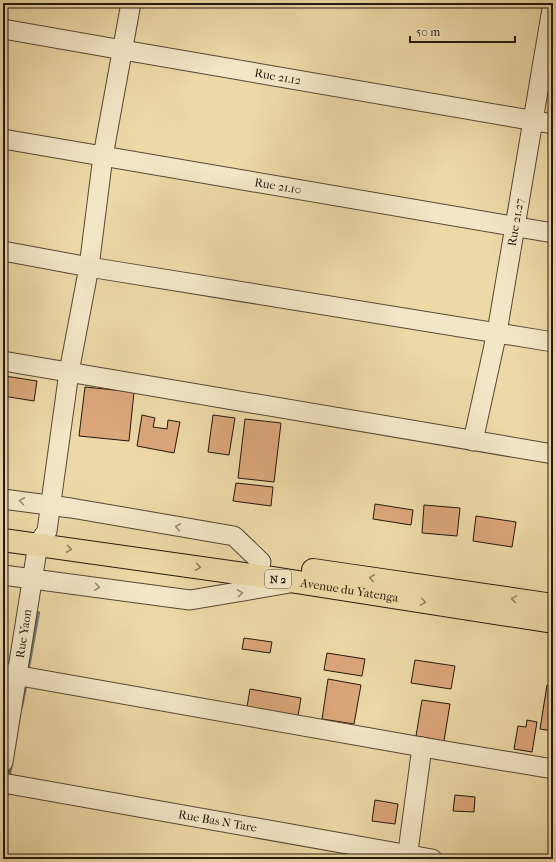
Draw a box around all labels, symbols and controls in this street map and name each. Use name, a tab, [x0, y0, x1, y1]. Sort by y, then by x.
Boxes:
scale bar	[410, 18, 515, 44]
text: 50 m	[416, 25, 440, 39]
street label: Rue 21.12	[254, 66, 302, 88]
street label: Rue 21.10	[253, 175, 303, 197]
street label: Rue 21.27	[505, 197, 527, 247]
one-way arrow	[19, 497, 25, 506]
one-way arrow	[175, 523, 181, 531]
one-way arrow	[66, 544, 72, 553]
one-way arrow	[195, 562, 201, 571]
road number: N 2	[265, 570, 291, 588]
one-way arrow	[369, 574, 375, 583]
street label: Avenue du Yatenga	[298, 575, 400, 605]
one-way arrow	[94, 582, 100, 591]
one-way arrow	[237, 589, 243, 598]
one-way arrow	[511, 595, 518, 604]
one-way arrow	[420, 597, 426, 606]
street label: Rue Yaon	[13, 608, 34, 659]
street label: Rue Bas N Tare	[177, 807, 258, 835]

